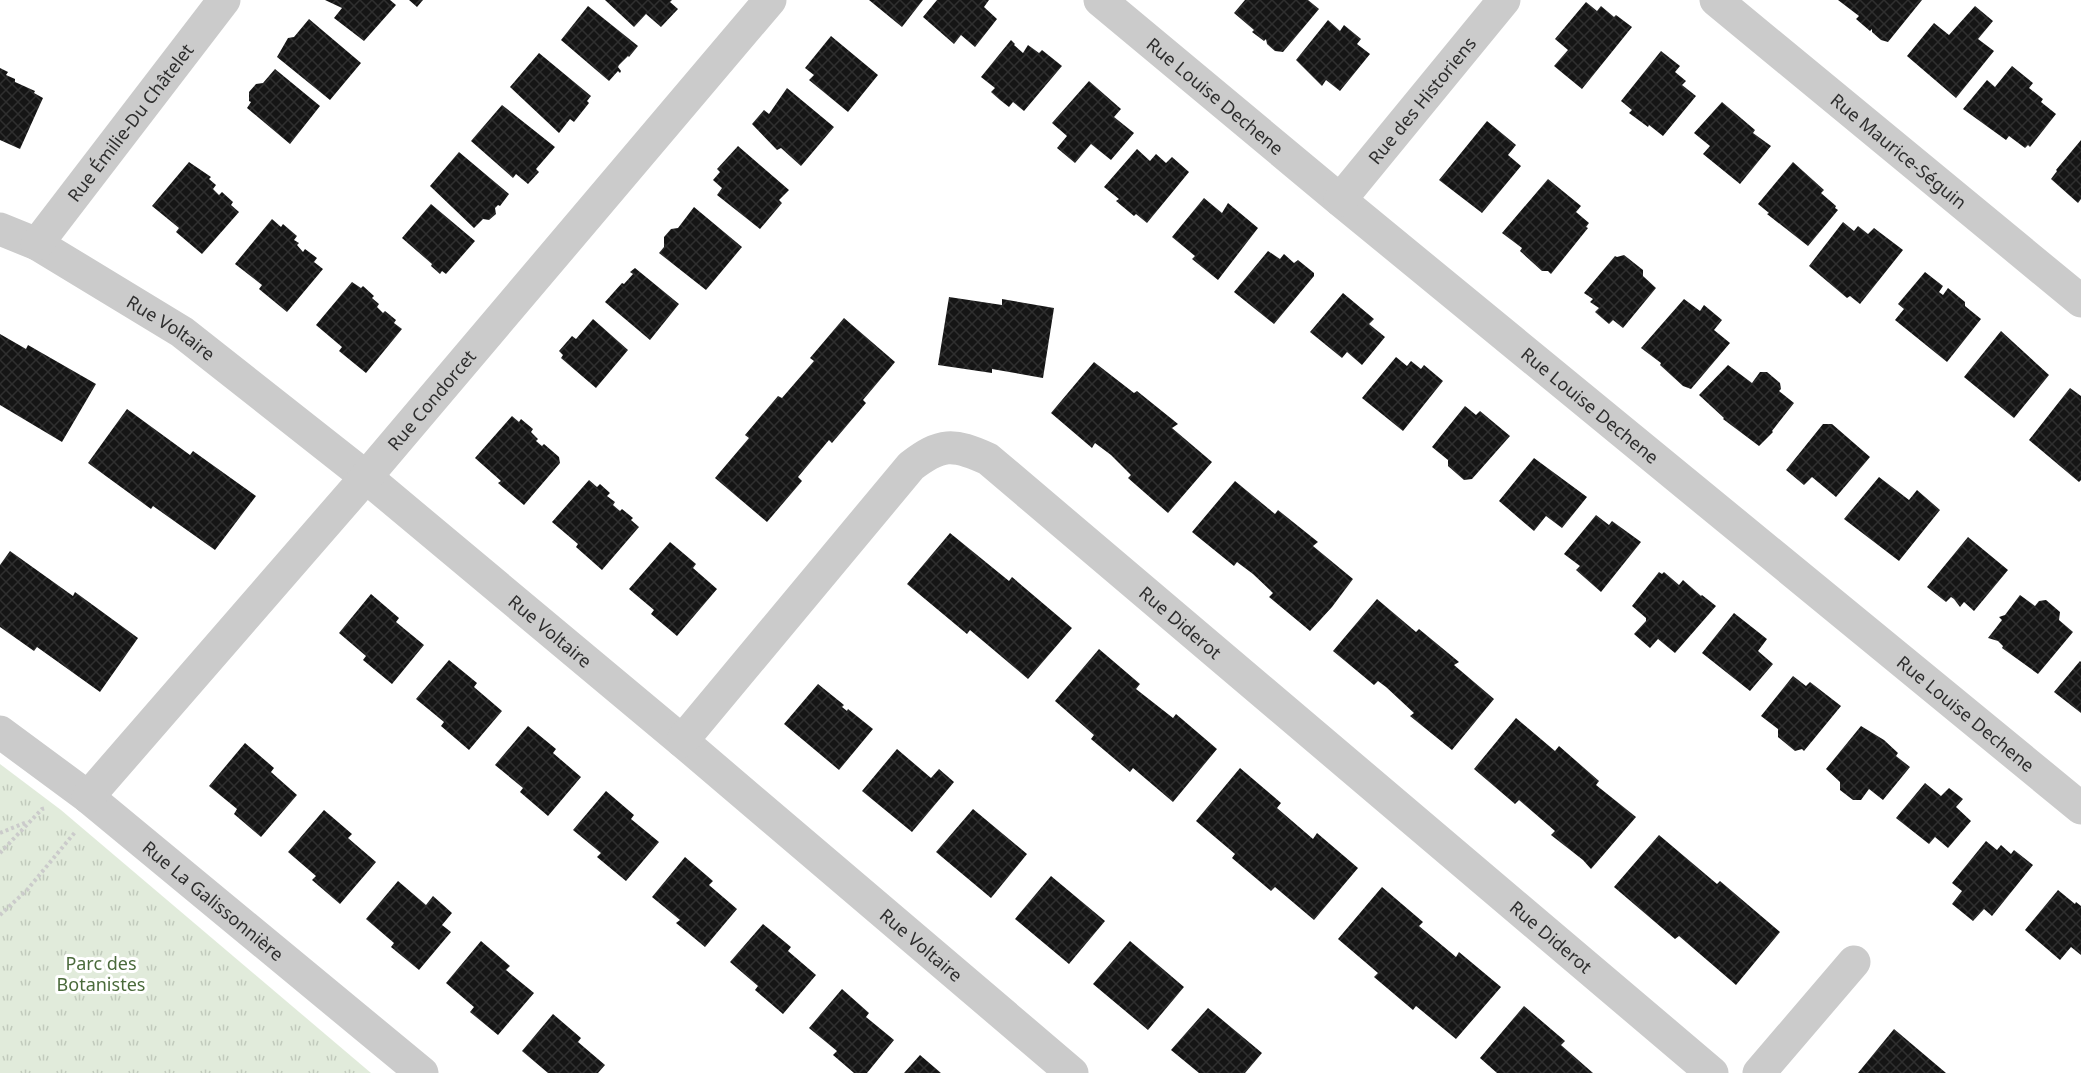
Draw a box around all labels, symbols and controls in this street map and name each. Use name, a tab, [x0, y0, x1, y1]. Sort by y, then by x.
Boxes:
street label: Rue Louise Dechene	[1142, 32, 1289, 160]
street label: Rue des Historiens	[1363, 32, 1481, 169]
street label: Rue Émilie-Du Châtelet	[62, 38, 199, 207]
street label: Rue Maurice-Séguin	[1826, 88, 1972, 214]
street label: Rue Voltaire	[122, 289, 220, 366]
street label: Rue Louise Dechene	[1516, 342, 1664, 469]
street label: Rue Condorcet	[382, 344, 481, 455]
street label: Rue Diderot	[1134, 581, 1227, 664]
street label: Rue Voltaire	[504, 589, 597, 673]
street label: Rue Louise Dechene	[1892, 650, 2040, 777]
street label: Rue La Galissonnière	[138, 835, 289, 966]
street label: Rue Diderot	[1505, 895, 1598, 979]
street label: Rue Voltaire	[875, 903, 968, 987]
park label: Parc des Botanistes	[57, 951, 145, 996]

